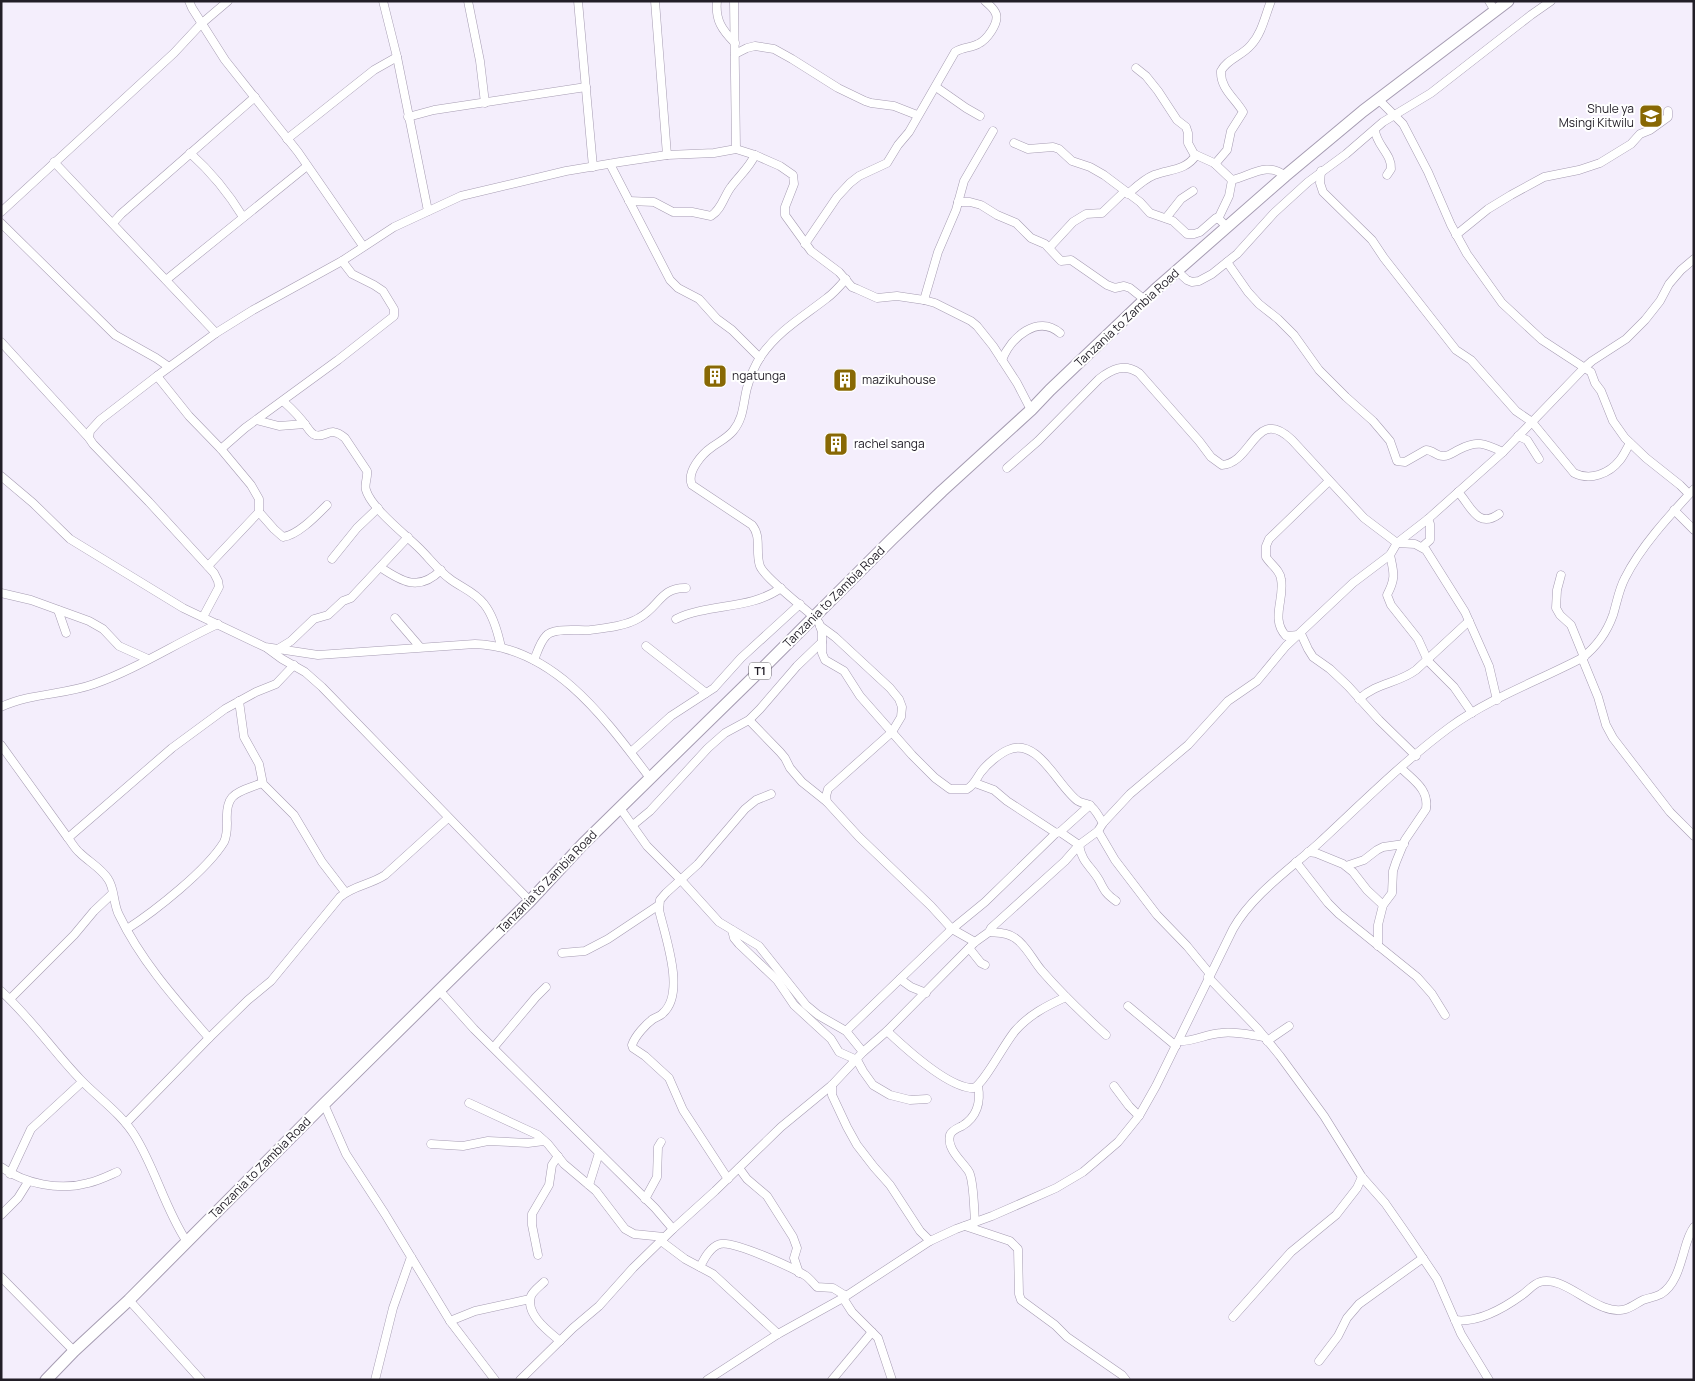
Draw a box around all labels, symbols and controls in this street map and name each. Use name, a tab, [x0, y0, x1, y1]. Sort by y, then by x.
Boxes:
place label: Shule ya Msingi Kitwilu	[1559, 100, 1634, 131]
school or university icon: Shule ya Msingi Kitwilu	[1638, 103, 1664, 129]
street label: Tanzania to Zambia Road	[1071, 265, 1183, 371]
building icon: ngatunga	[702, 363, 728, 389]
place label: ngatunga	[732, 367, 786, 384]
building icon: mazikuhouse	[832, 367, 858, 393]
place label: mazikuhouse	[862, 371, 936, 388]
building icon: rachel sanga	[823, 431, 849, 457]
place label: rachel sanga	[854, 435, 925, 452]
street label: Tanzania to Zambia Road	[779, 542, 888, 651]
road number: T1	[749, 662, 771, 679]
street label: Tanzania to Zambia Road	[493, 826, 601, 937]
street label: Tanzania to Zambia Road	[205, 1113, 314, 1222]

